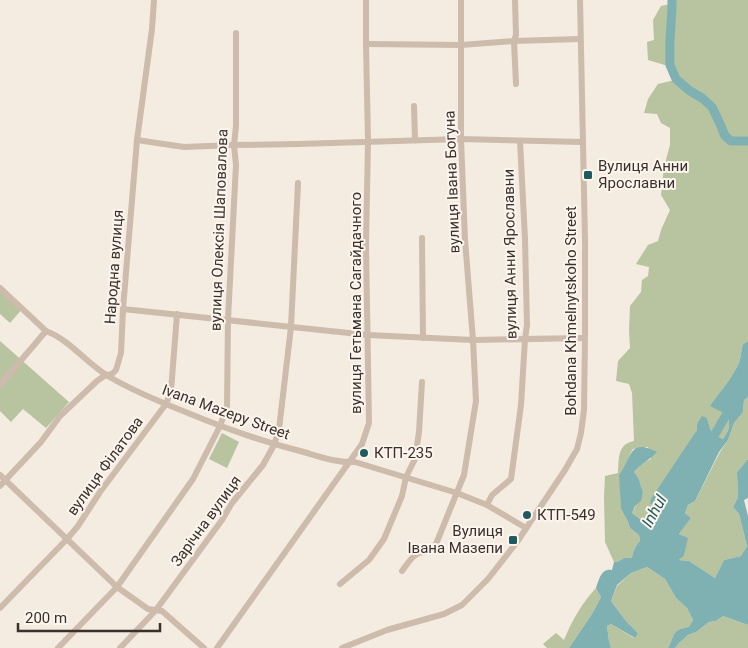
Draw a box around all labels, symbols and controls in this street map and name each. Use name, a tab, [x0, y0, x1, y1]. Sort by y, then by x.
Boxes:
street label: вулиця Івана Богуна	[441, 110, 463, 254]
street label: вулиця Олексія Шаповалова	[206, 129, 232, 331]
place label: Вулиця Анни Ярославни	[598, 157, 688, 192]
street label: вулиця Анни Ярославни	[500, 169, 520, 339]
marker: Вулиця Анни Ярославни	[582, 169, 594, 181]
street label: вулиця Гетьмана Сагайдачного	[347, 192, 365, 414]
street label: Bohdana Khmelnytskoho Street	[562, 206, 580, 416]
street label: Народна вулиця	[101, 209, 127, 325]
street label: Ivana Mazepy Street	[160, 380, 293, 444]
street label: вулиця Філатова	[63, 413, 147, 519]
place label: КТП-235	[374, 444, 433, 462]
marker: КТП-235	[358, 447, 370, 459]
street label: Зарічна вулиця	[167, 472, 245, 570]
water label: Inhul	[638, 491, 671, 530]
place label: КТП-549	[537, 506, 596, 524]
marker: КТП-549	[521, 509, 533, 521]
place label: Вулиця Івана Мазепи	[408, 522, 503, 557]
marker: Вулиця Івана Мазепи	[507, 534, 519, 546]
scale bar	[18, 600, 160, 632]
text: 200 m	[25, 609, 67, 627]

